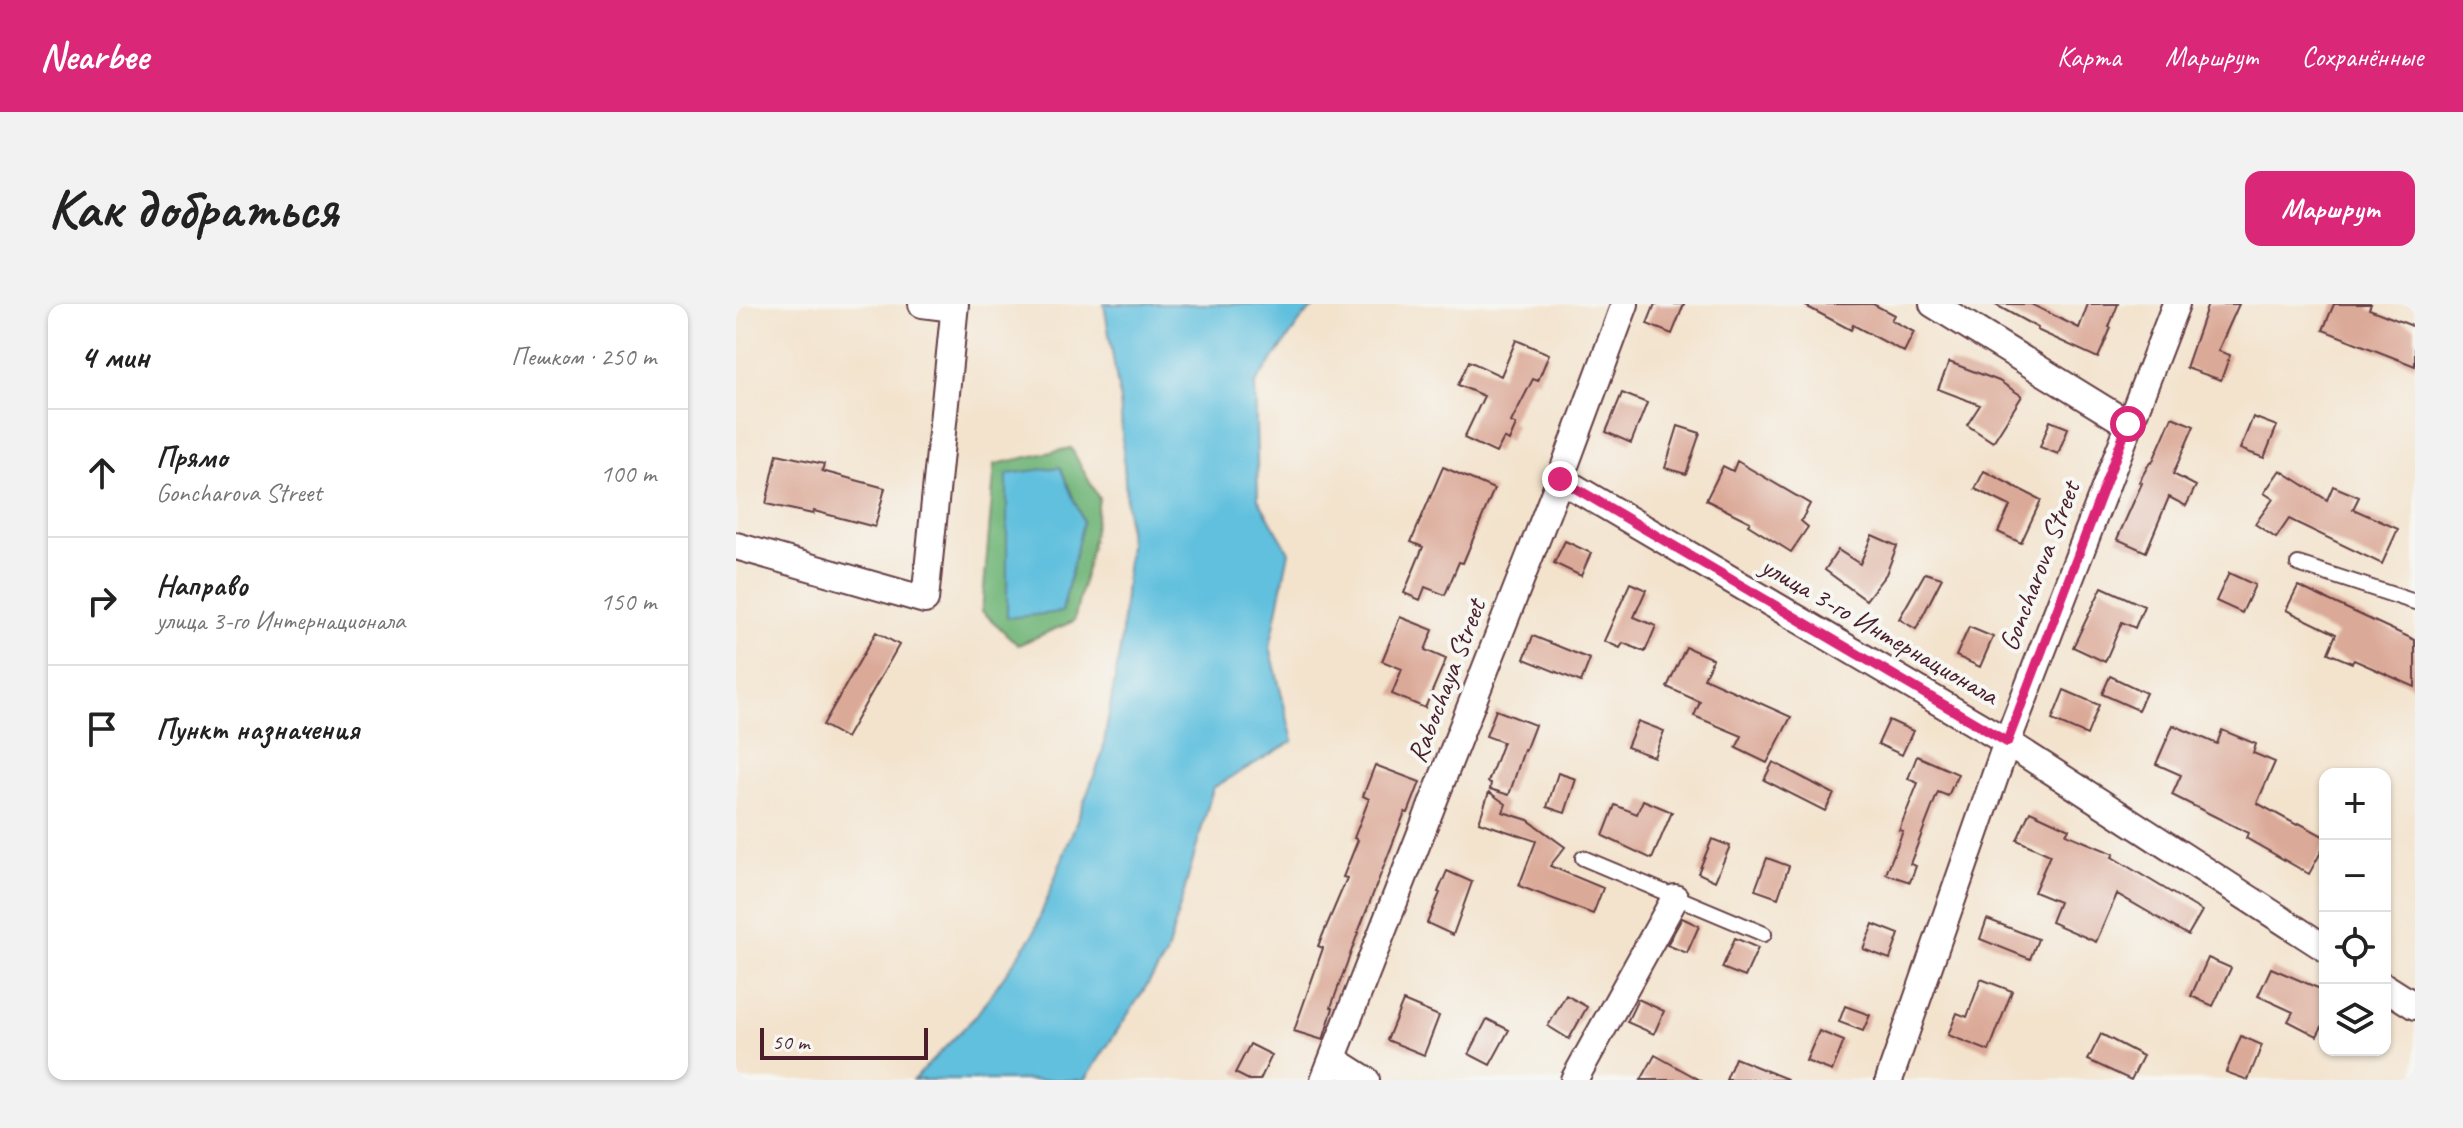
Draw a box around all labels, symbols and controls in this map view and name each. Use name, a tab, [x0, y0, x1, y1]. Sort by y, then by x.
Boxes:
text: Nearbee	[40, 33, 148, 80]
text: Карта	[2057, 39, 2121, 74]
text: Маршрут	[2165, 39, 2257, 74]
text: Сохранённые	[2301, 39, 2423, 74]
button: Маршрут	[2245, 171, 2415, 246]
text: Как добраться	[48, 173, 338, 244]
text: 4 мин	[80, 335, 149, 378]
text: Пешком · 250 m	[511, 340, 656, 373]
route start	[2110, 406, 2146, 442]
text: Прямо	[156, 438, 227, 476]
icon: ahead	[80, 451, 124, 495]
text: 100 m	[600, 457, 656, 490]
route end	[1542, 461, 1578, 497]
street label: Goncharova Street	[1991, 474, 2088, 656]
text: Goncharova Street	[156, 476, 322, 509]
street label: улица 3-го Интернационала	[1753, 547, 2006, 713]
text: Направо	[156, 566, 248, 604]
icon: right	[80, 579, 124, 623]
text: 150 m	[600, 585, 656, 618]
street label: Rabochaya Street	[1399, 592, 1494, 767]
text: улица 3-го Интернационала	[156, 604, 405, 637]
icon: arrive	[80, 707, 124, 751]
text: Пункт назначения	[156, 710, 359, 748]
map controls	[2319, 768, 2391, 1056]
button: +	[2319, 768, 2391, 840]
button: −	[2319, 840, 2391, 912]
button: locate	[2319, 912, 2391, 984]
button: layers	[2319, 984, 2391, 1056]
scale bar	[760, 1024, 928, 1060]
text: 50 m	[772, 1028, 809, 1056]

